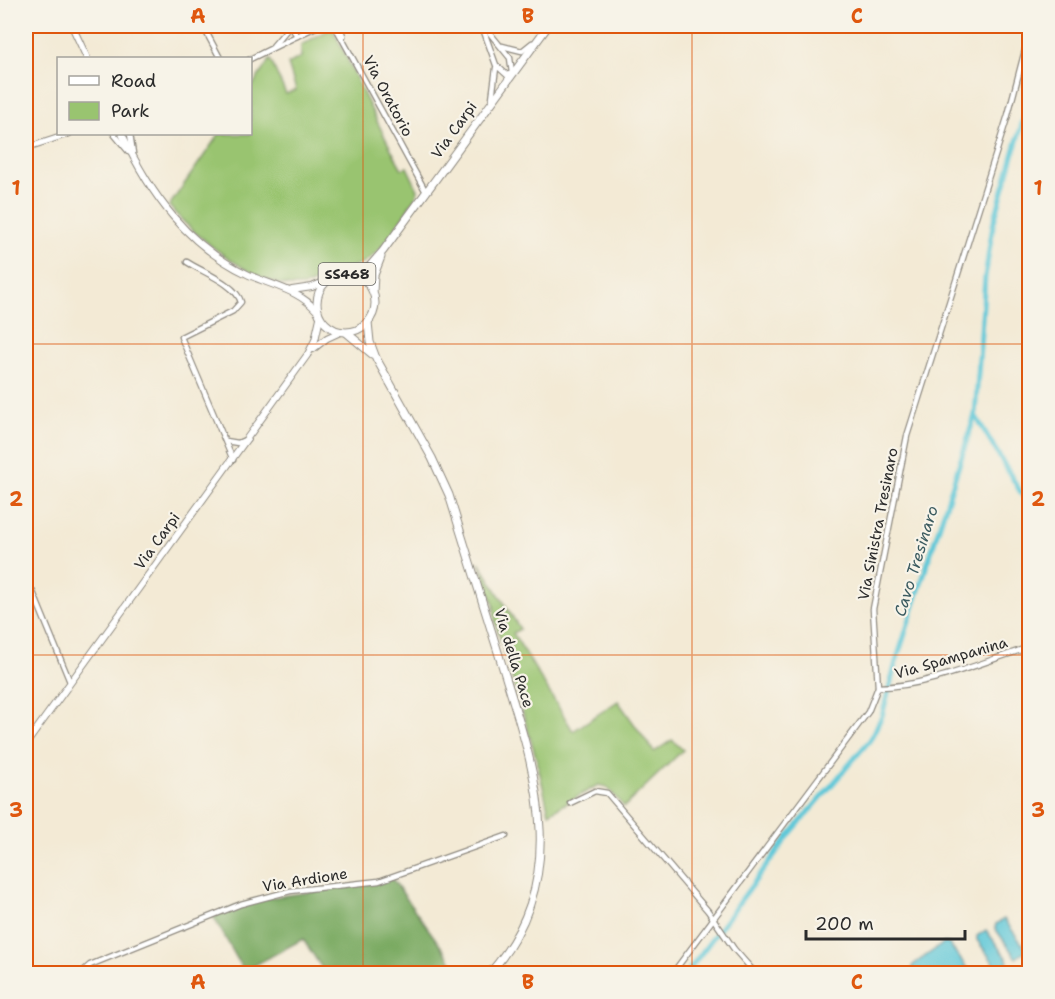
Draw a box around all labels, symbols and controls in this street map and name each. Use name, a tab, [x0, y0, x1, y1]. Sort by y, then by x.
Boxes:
text: A	[190, 3, 206, 29]
text: B	[522, 3, 534, 29]
text: C	[851, 3, 863, 29]
street label: Via Oratorio	[358, 52, 418, 140]
legend	[57, 57, 252, 135]
text: Road	[111, 69, 156, 93]
street label: Via Carpi	[426, 97, 482, 163]
text: Park	[111, 99, 150, 123]
text: 1	[11, 175, 21, 201]
text: 1	[1033, 175, 1043, 201]
road number: SS468	[318, 263, 376, 285]
street label: Via Sinistra Tresinaro	[853, 446, 903, 602]
text: 2	[9, 486, 23, 512]
text: 2	[1031, 486, 1045, 512]
water label: Cavo Tresinaro	[889, 503, 943, 619]
street label: Via Carpi	[129, 508, 185, 574]
street label: Via della Pace	[489, 606, 539, 710]
street label: Via Spampanina	[892, 632, 1010, 684]
text: 3	[9, 797, 23, 823]
text: 3	[1031, 797, 1045, 823]
street label: Via Ardione	[261, 863, 349, 897]
scale bar	[806, 903, 965, 941]
text: 200 m	[815, 912, 874, 936]
text: A	[190, 969, 206, 995]
text: B	[522, 969, 534, 995]
text: C	[851, 969, 863, 995]

